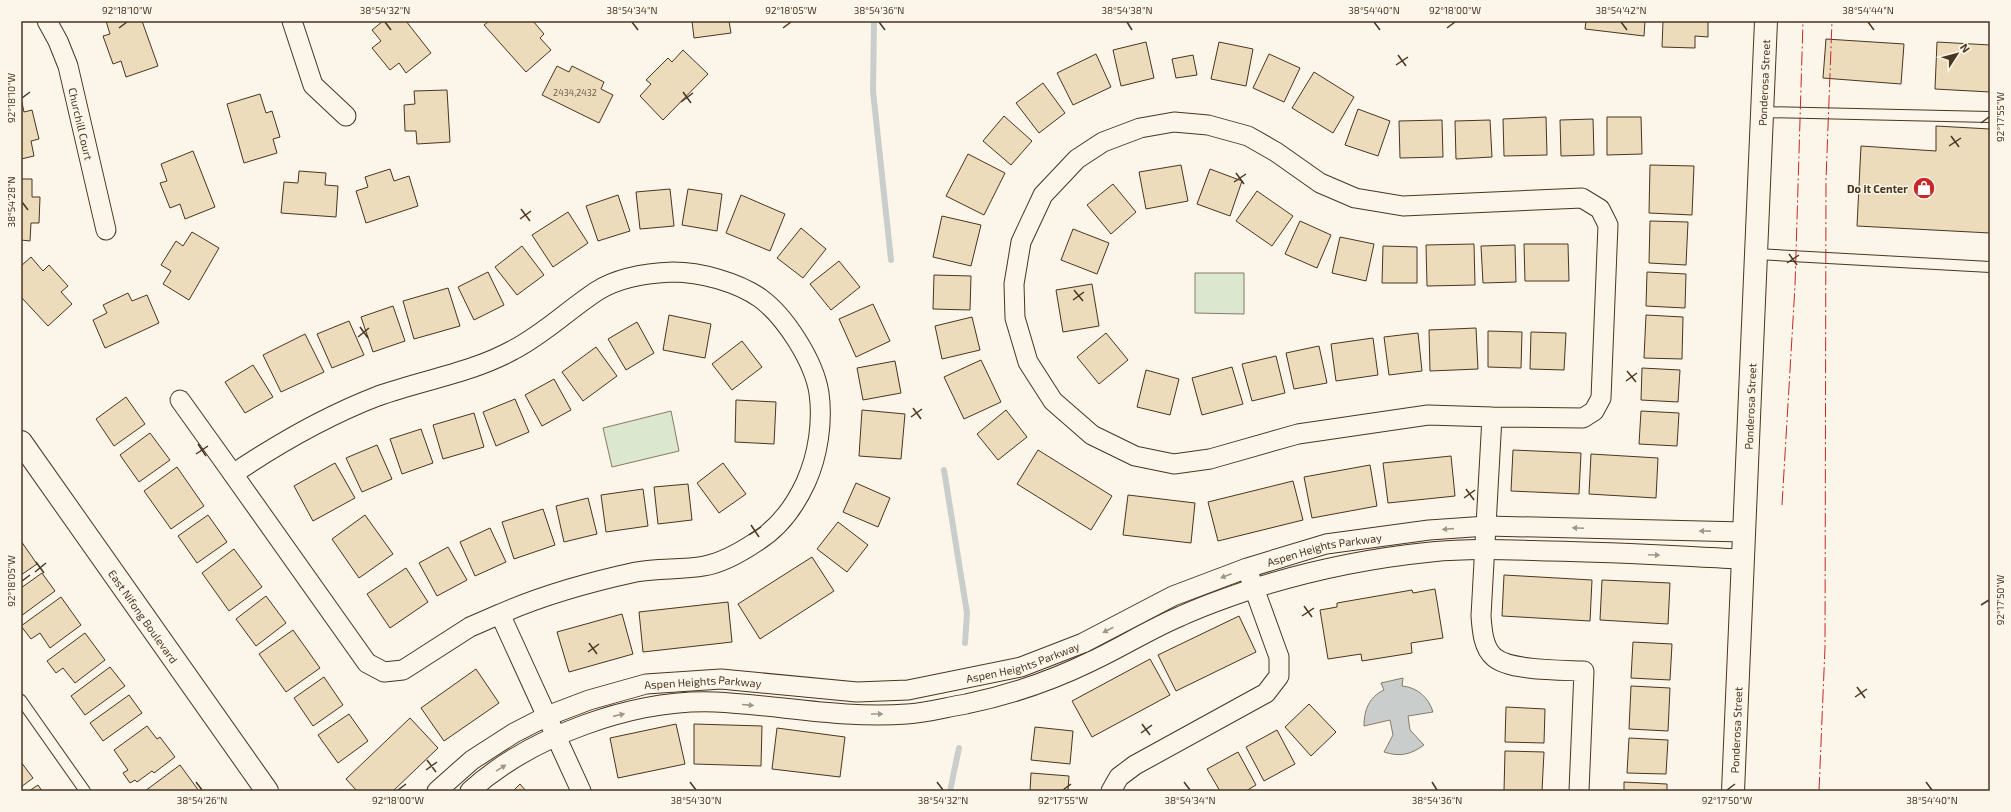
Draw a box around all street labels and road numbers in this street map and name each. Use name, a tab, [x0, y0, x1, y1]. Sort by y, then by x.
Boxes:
street label: Ponderosa Street	[1755, 39, 1772, 126]
street label: Churchill Court	[67, 86, 96, 161]
street label: Ponderosa Street	[1741, 363, 1758, 450]
street label: Aspen Heights Parkway	[1265, 530, 1383, 568]
street label: East Nifong Boulevard	[106, 567, 181, 665]
street label: Aspen Heights Parkway	[965, 639, 1081, 685]
street label: Aspen Heights Parkway	[644, 672, 762, 691]
street label: Ponderosa Street	[1727, 687, 1744, 774]

